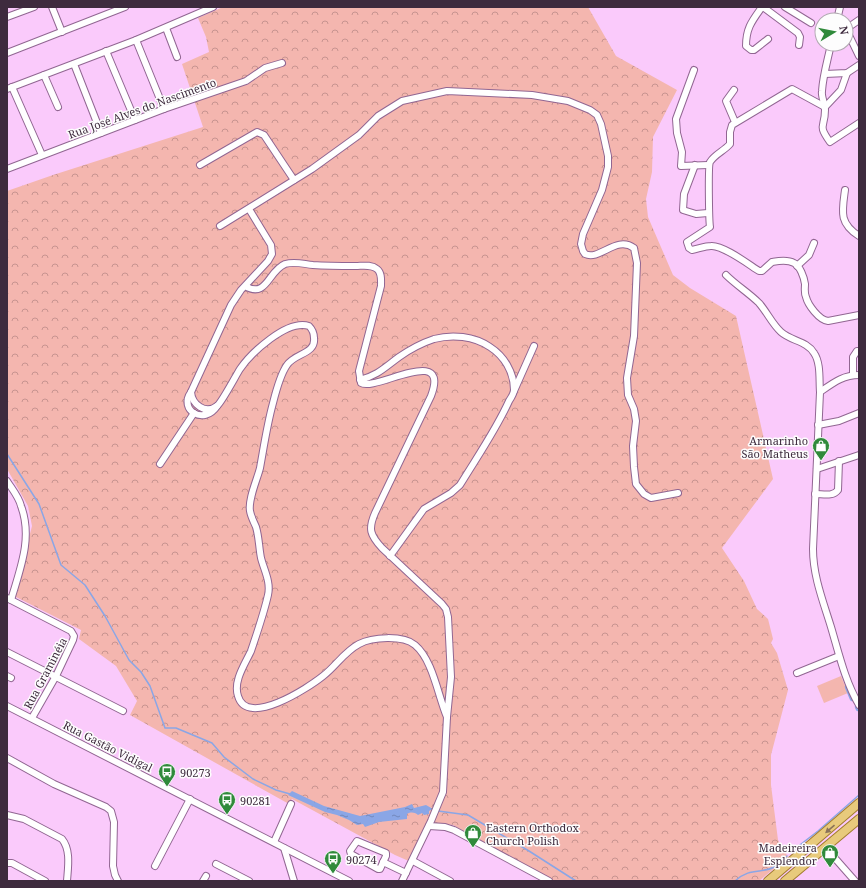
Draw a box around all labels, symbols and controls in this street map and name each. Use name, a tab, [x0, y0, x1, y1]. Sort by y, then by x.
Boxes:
north arrow	[814, 12, 854, 52]
text: N	[836, 25, 853, 36]
street label: Rua José Alves do Nascimento	[66, 74, 218, 142]
place label: Armarinho São Matheus	[741, 433, 808, 461]
shop icon: Armarinho São Matheus	[811, 436, 831, 461]
street label: Rua Graminéia	[20, 635, 70, 711]
street label: Rua Gastão Vidigal	[61, 717, 156, 775]
bus stop icon: 90273	[157, 762, 177, 787]
place label: 90273	[180, 765, 211, 780]
bus stop icon: 90281	[217, 790, 237, 815]
place label: 90281	[240, 793, 271, 808]
place label: Eastern Orthodox Church Polish	[486, 820, 580, 848]
shop icon: Eastern Orthodox Church Polish	[463, 823, 483, 848]
one-way arrow	[825, 824, 834, 833]
place label: Madeireira Esplendor	[759, 840, 818, 868]
shop icon: Madeireira Esplendor	[820, 843, 840, 868]
bus stop icon: 90274	[323, 849, 343, 874]
place label: 90274	[346, 852, 377, 867]

